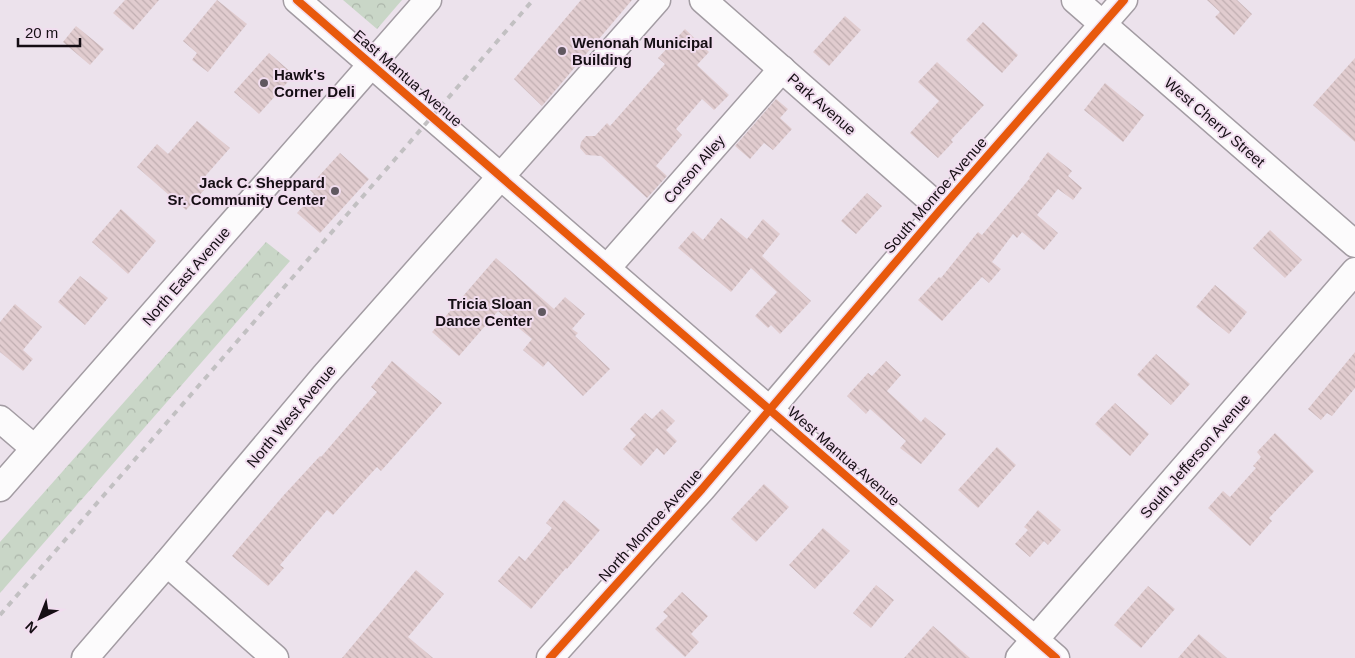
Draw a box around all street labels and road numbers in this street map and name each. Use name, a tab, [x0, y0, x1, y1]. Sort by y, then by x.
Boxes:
street label: East Mantua Avenue	[350, 26, 466, 130]
street label: Park Avenue	[784, 70, 860, 138]
street label: West Cherry Street	[1161, 74, 1269, 171]
street label: Corson Alley	[660, 131, 728, 206]
street label: South Monroe Avenue	[880, 134, 990, 256]
street label: North East Avenue	[139, 223, 233, 329]
street label: North West Avenue	[243, 361, 339, 471]
street label: South Jefferson Avenue	[1137, 391, 1253, 521]
street label: West Mantua Avenue	[785, 403, 903, 509]
street label: North Monroe Avenue	[595, 465, 705, 585]

